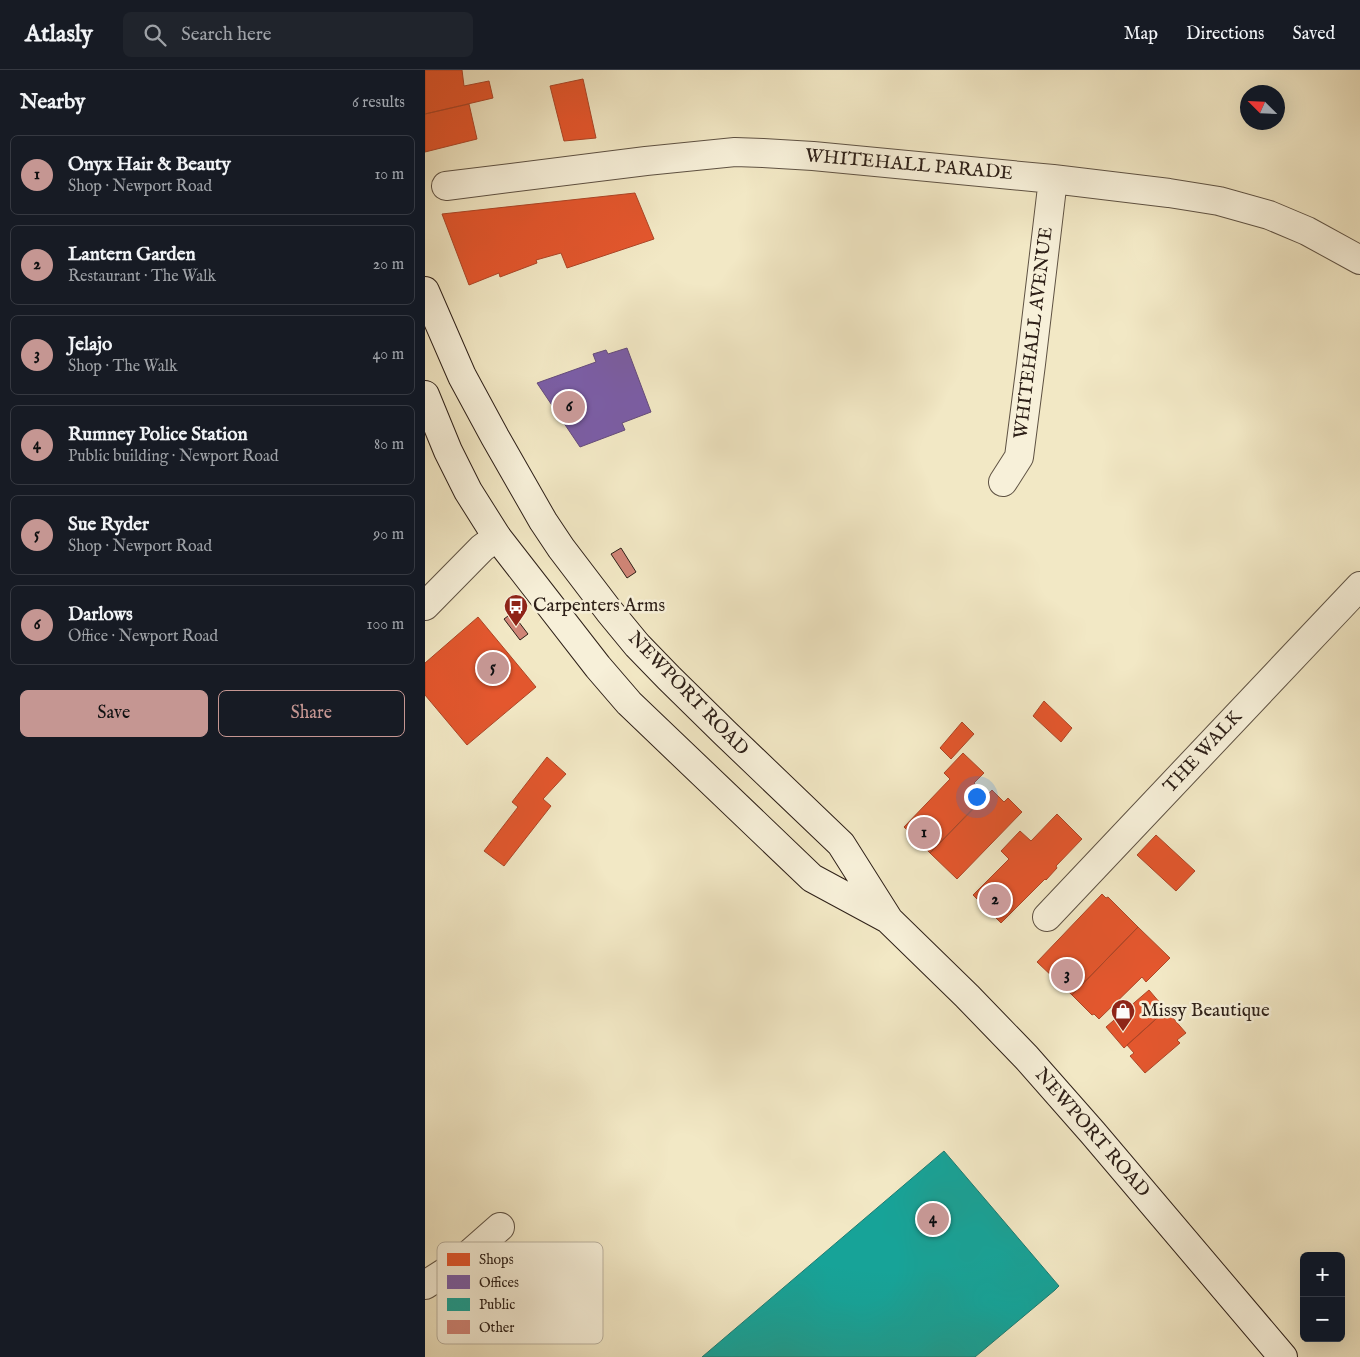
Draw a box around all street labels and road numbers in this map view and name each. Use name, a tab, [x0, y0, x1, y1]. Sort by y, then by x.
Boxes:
street label: WHITEHALL PARADE	[804, 144, 1014, 186]
street label: WHITEHALL AVENUE	[1009, 226, 1059, 440]
street label: NEWPORT ROAD	[623, 627, 753, 761]
street label: THE WALK	[1159, 705, 1248, 798]
street label: NEWPORT ROAD	[1029, 1063, 1155, 1203]

